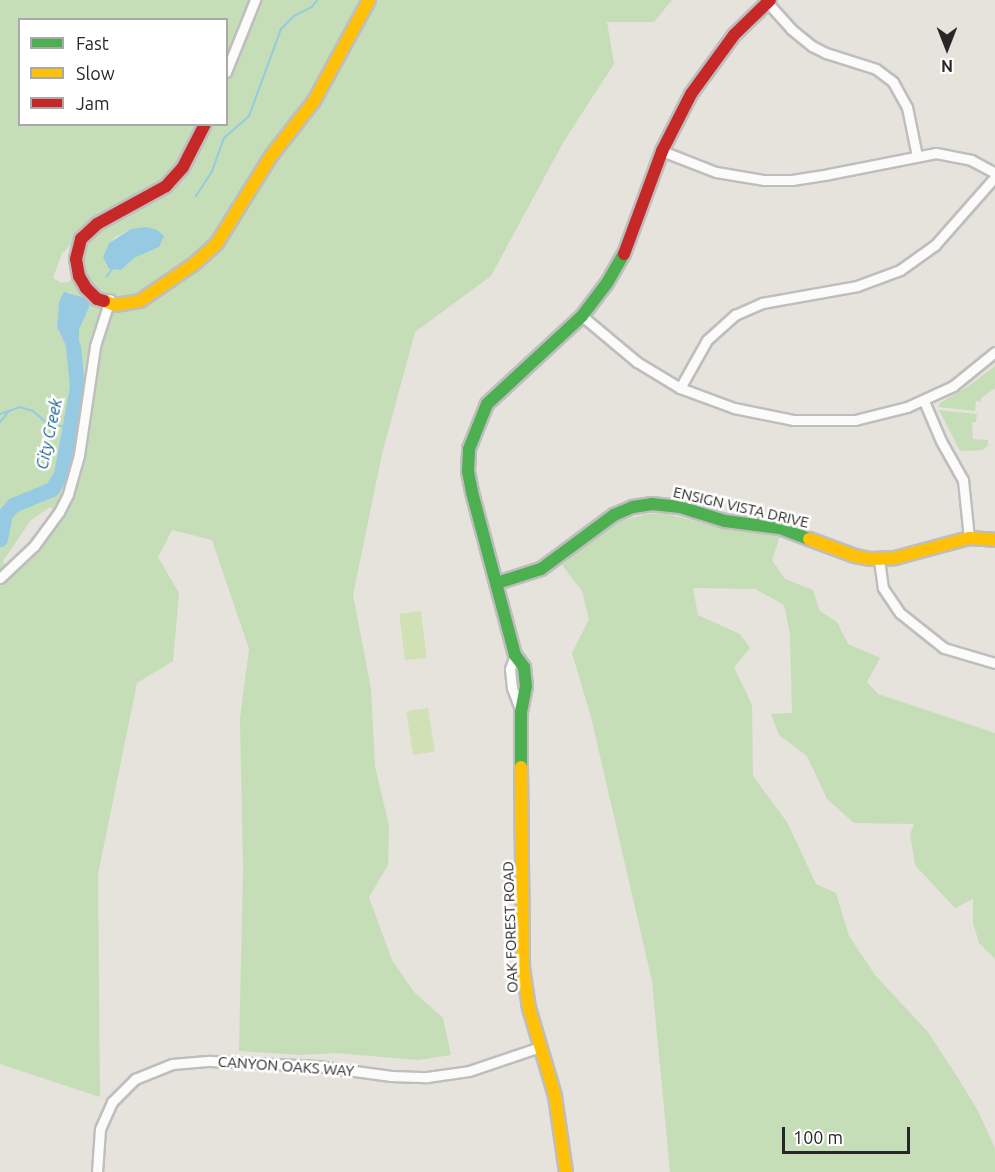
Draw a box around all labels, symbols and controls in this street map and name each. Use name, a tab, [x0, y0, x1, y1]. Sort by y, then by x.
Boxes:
legend	[18, 18, 228, 126]
north arrow	[917, 18, 977, 78]
text: Fast	[76, 33, 109, 53]
text: N	[941, 57, 953, 75]
text: Slow	[76, 63, 115, 83]
text: Jam	[76, 93, 110, 113]
water label: City Creek	[32, 397, 66, 471]
street label: ENSIGN VISTA DRIVE	[671, 483, 811, 531]
street label: OAK FOREST ROAD	[499, 861, 521, 993]
street label: CANYON OAKS WAY	[217, 1052, 355, 1080]
scale bar	[785, 1115, 912, 1153]
text: 100 m	[793, 1127, 843, 1147]

